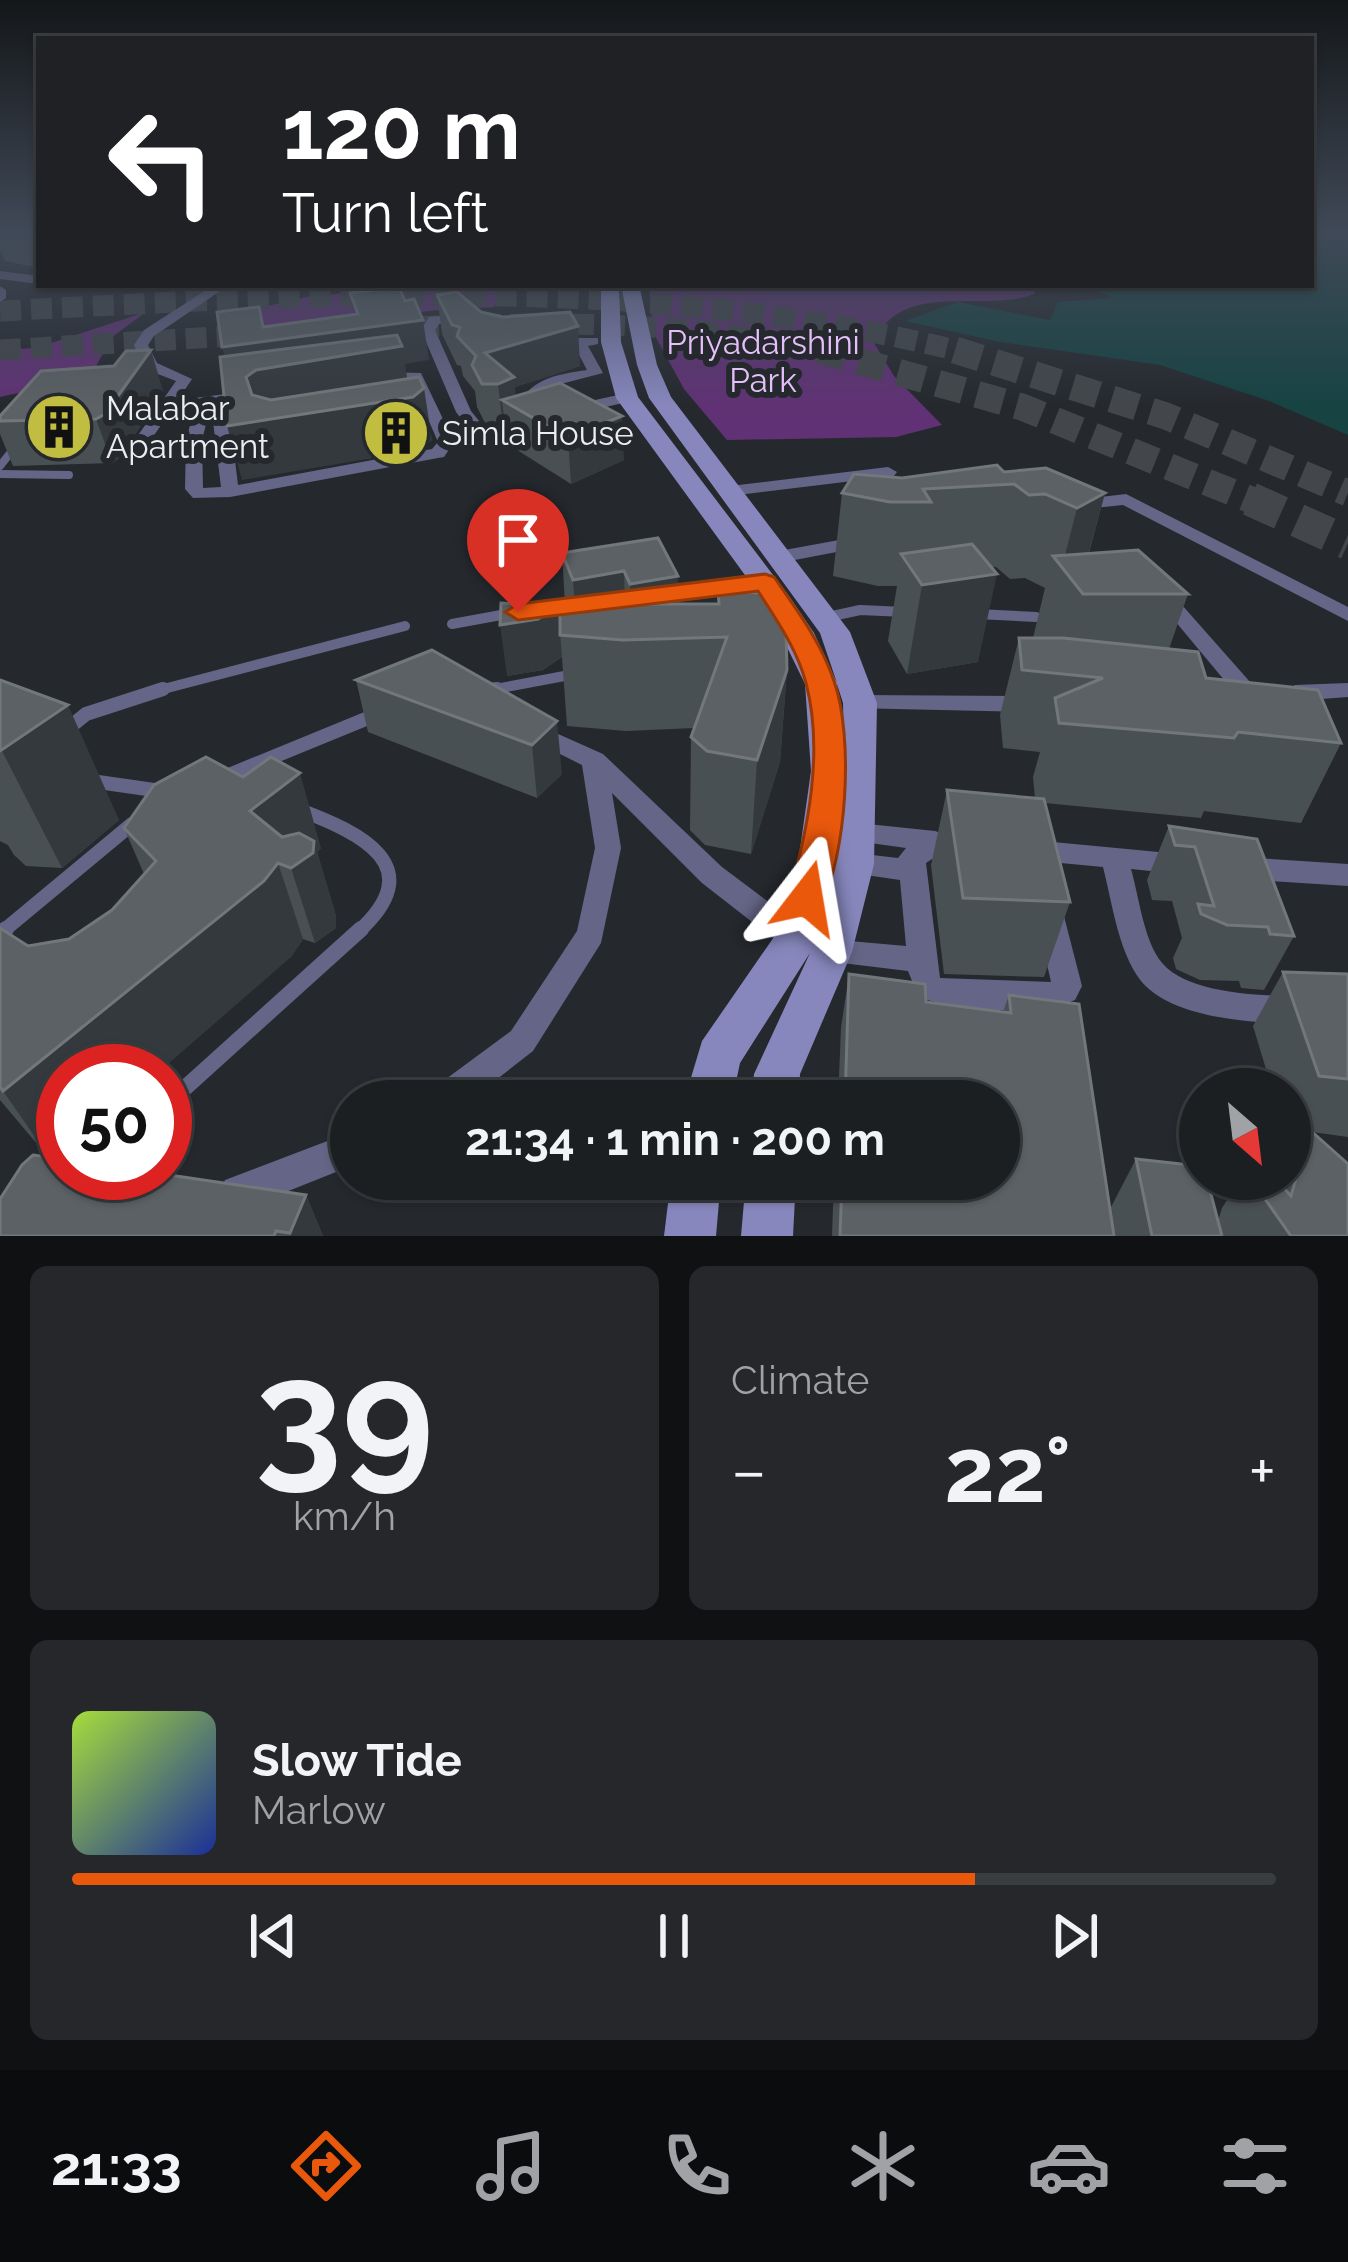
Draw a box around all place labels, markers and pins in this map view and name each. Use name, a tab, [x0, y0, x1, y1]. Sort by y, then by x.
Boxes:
place label: Malabar Apartment	[106, 389, 269, 466]
building icon: Malabar Apartment	[24, 392, 94, 462]
building icon: Simla House	[361, 398, 431, 468]
place label: Simla House	[442, 414, 634, 453]
pin	[467, 489, 569, 612]

